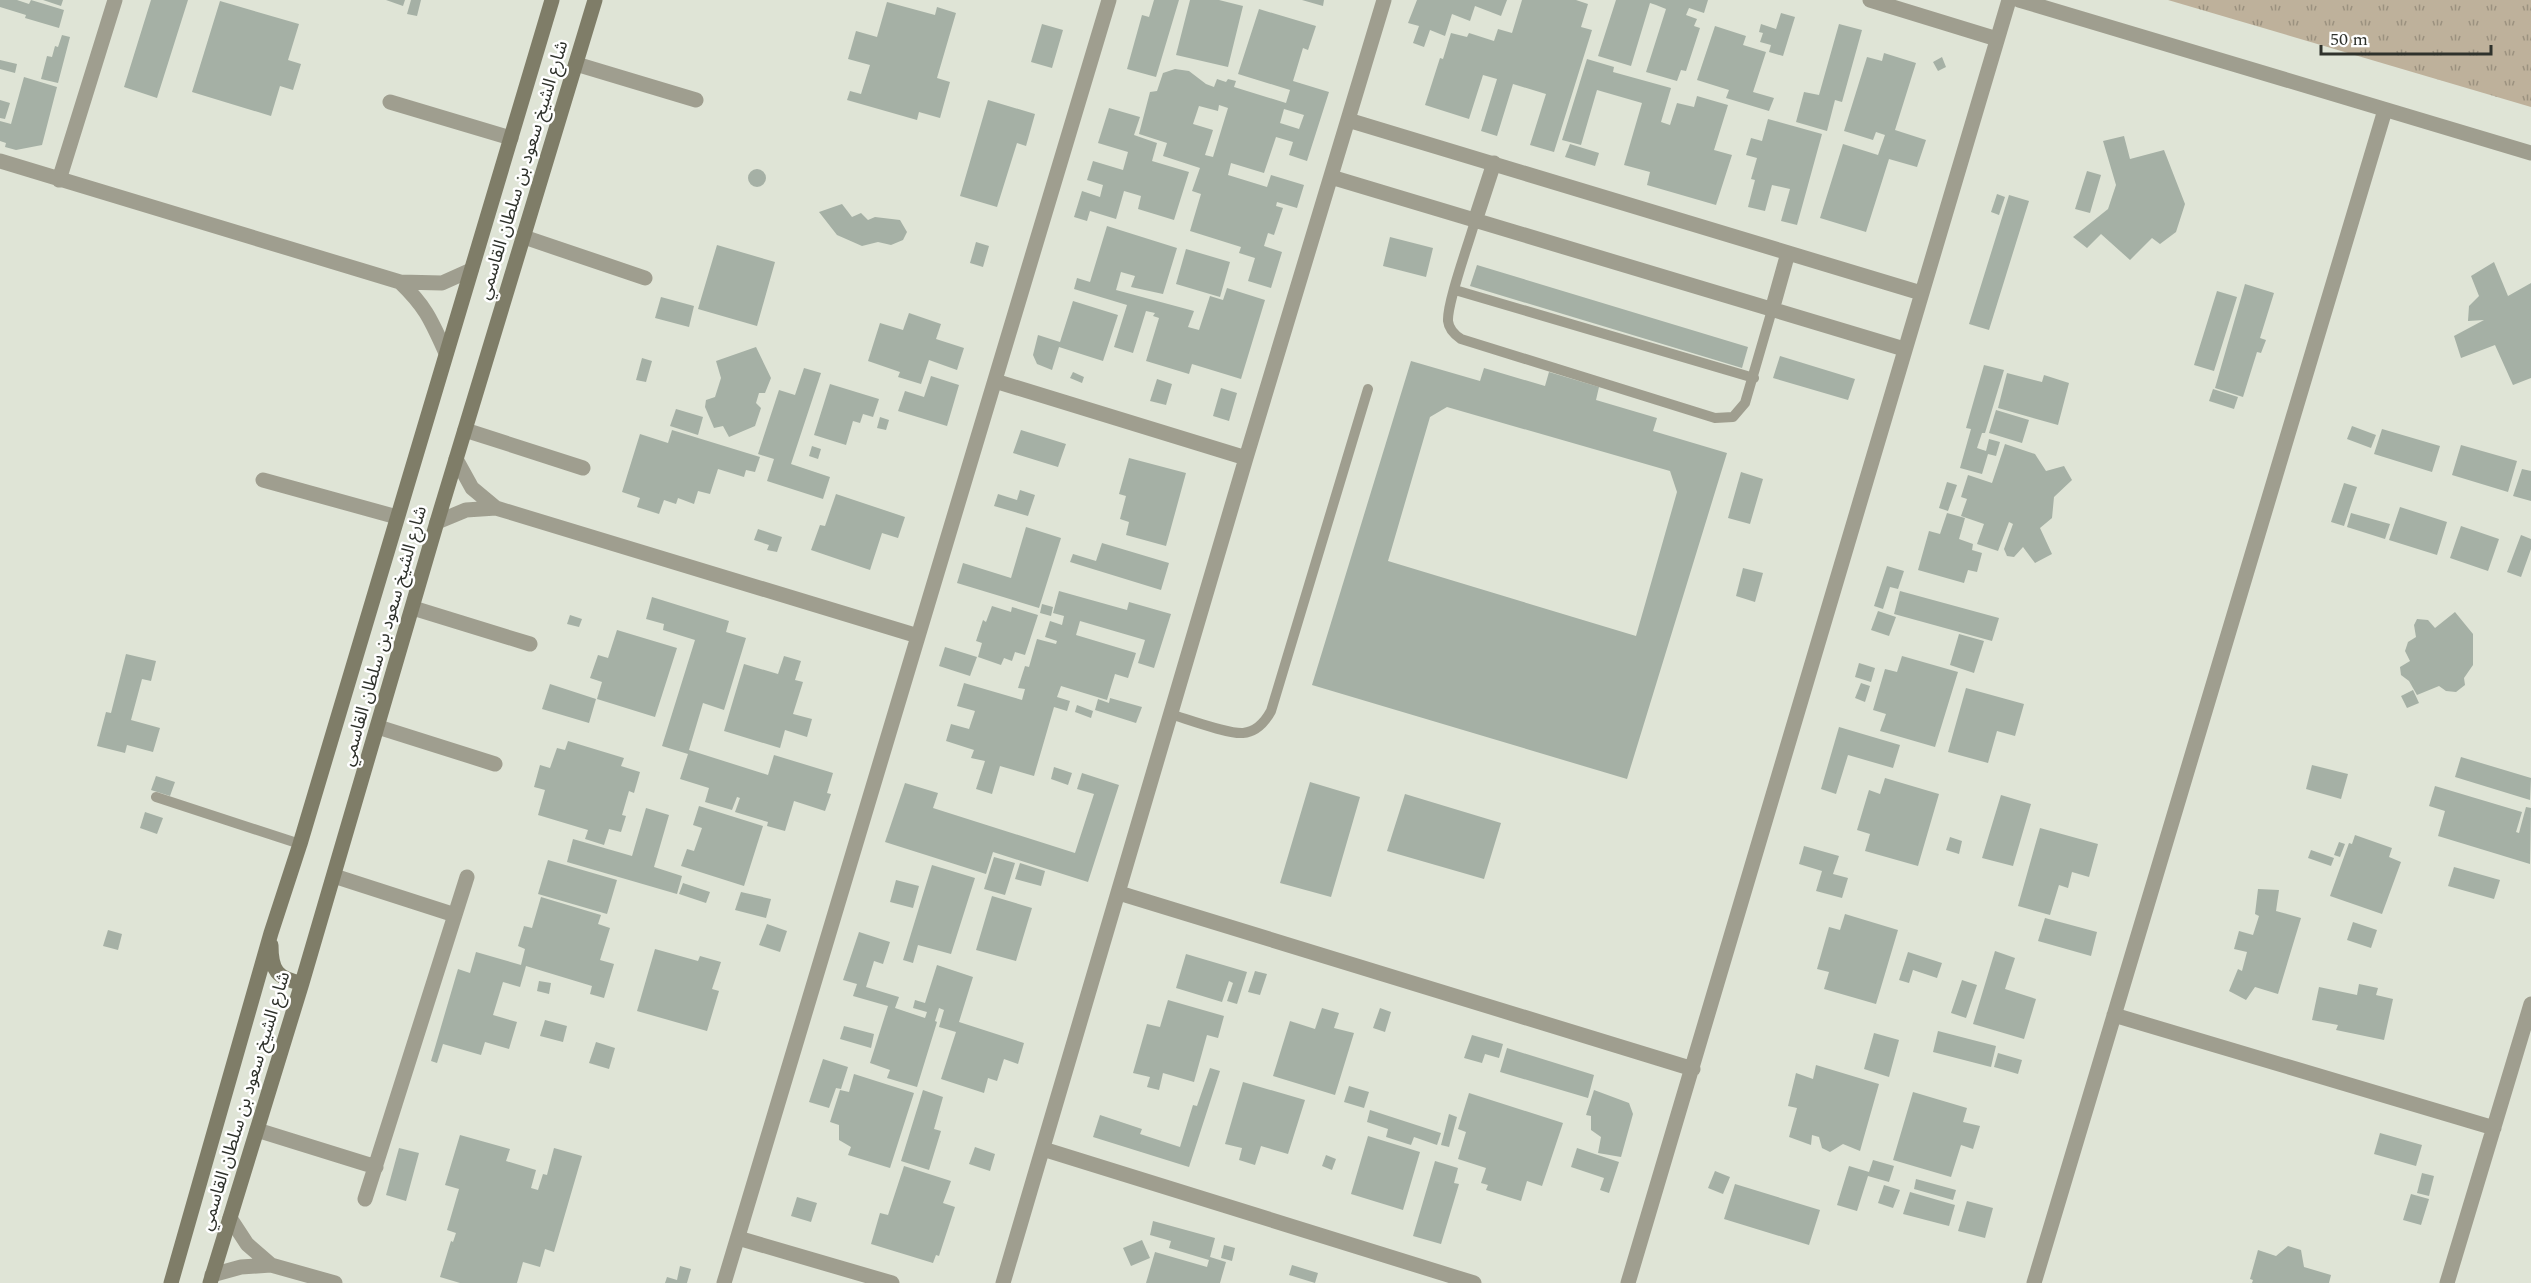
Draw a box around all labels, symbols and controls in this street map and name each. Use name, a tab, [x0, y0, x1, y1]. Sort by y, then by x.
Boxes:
scale bar	[2321, 18, 2490, 56]
text: 50 m	[2330, 26, 2368, 53]
street label: شارع الشيخ سعود بن سلطان القاسمي	[471, 37, 575, 303]
street label: شارع الشيخ سعود بن سلطان القاسمي	[334, 503, 434, 769]
street label: شارع الشيخ سعود بن سلطان القاسمي	[193, 968, 297, 1234]

